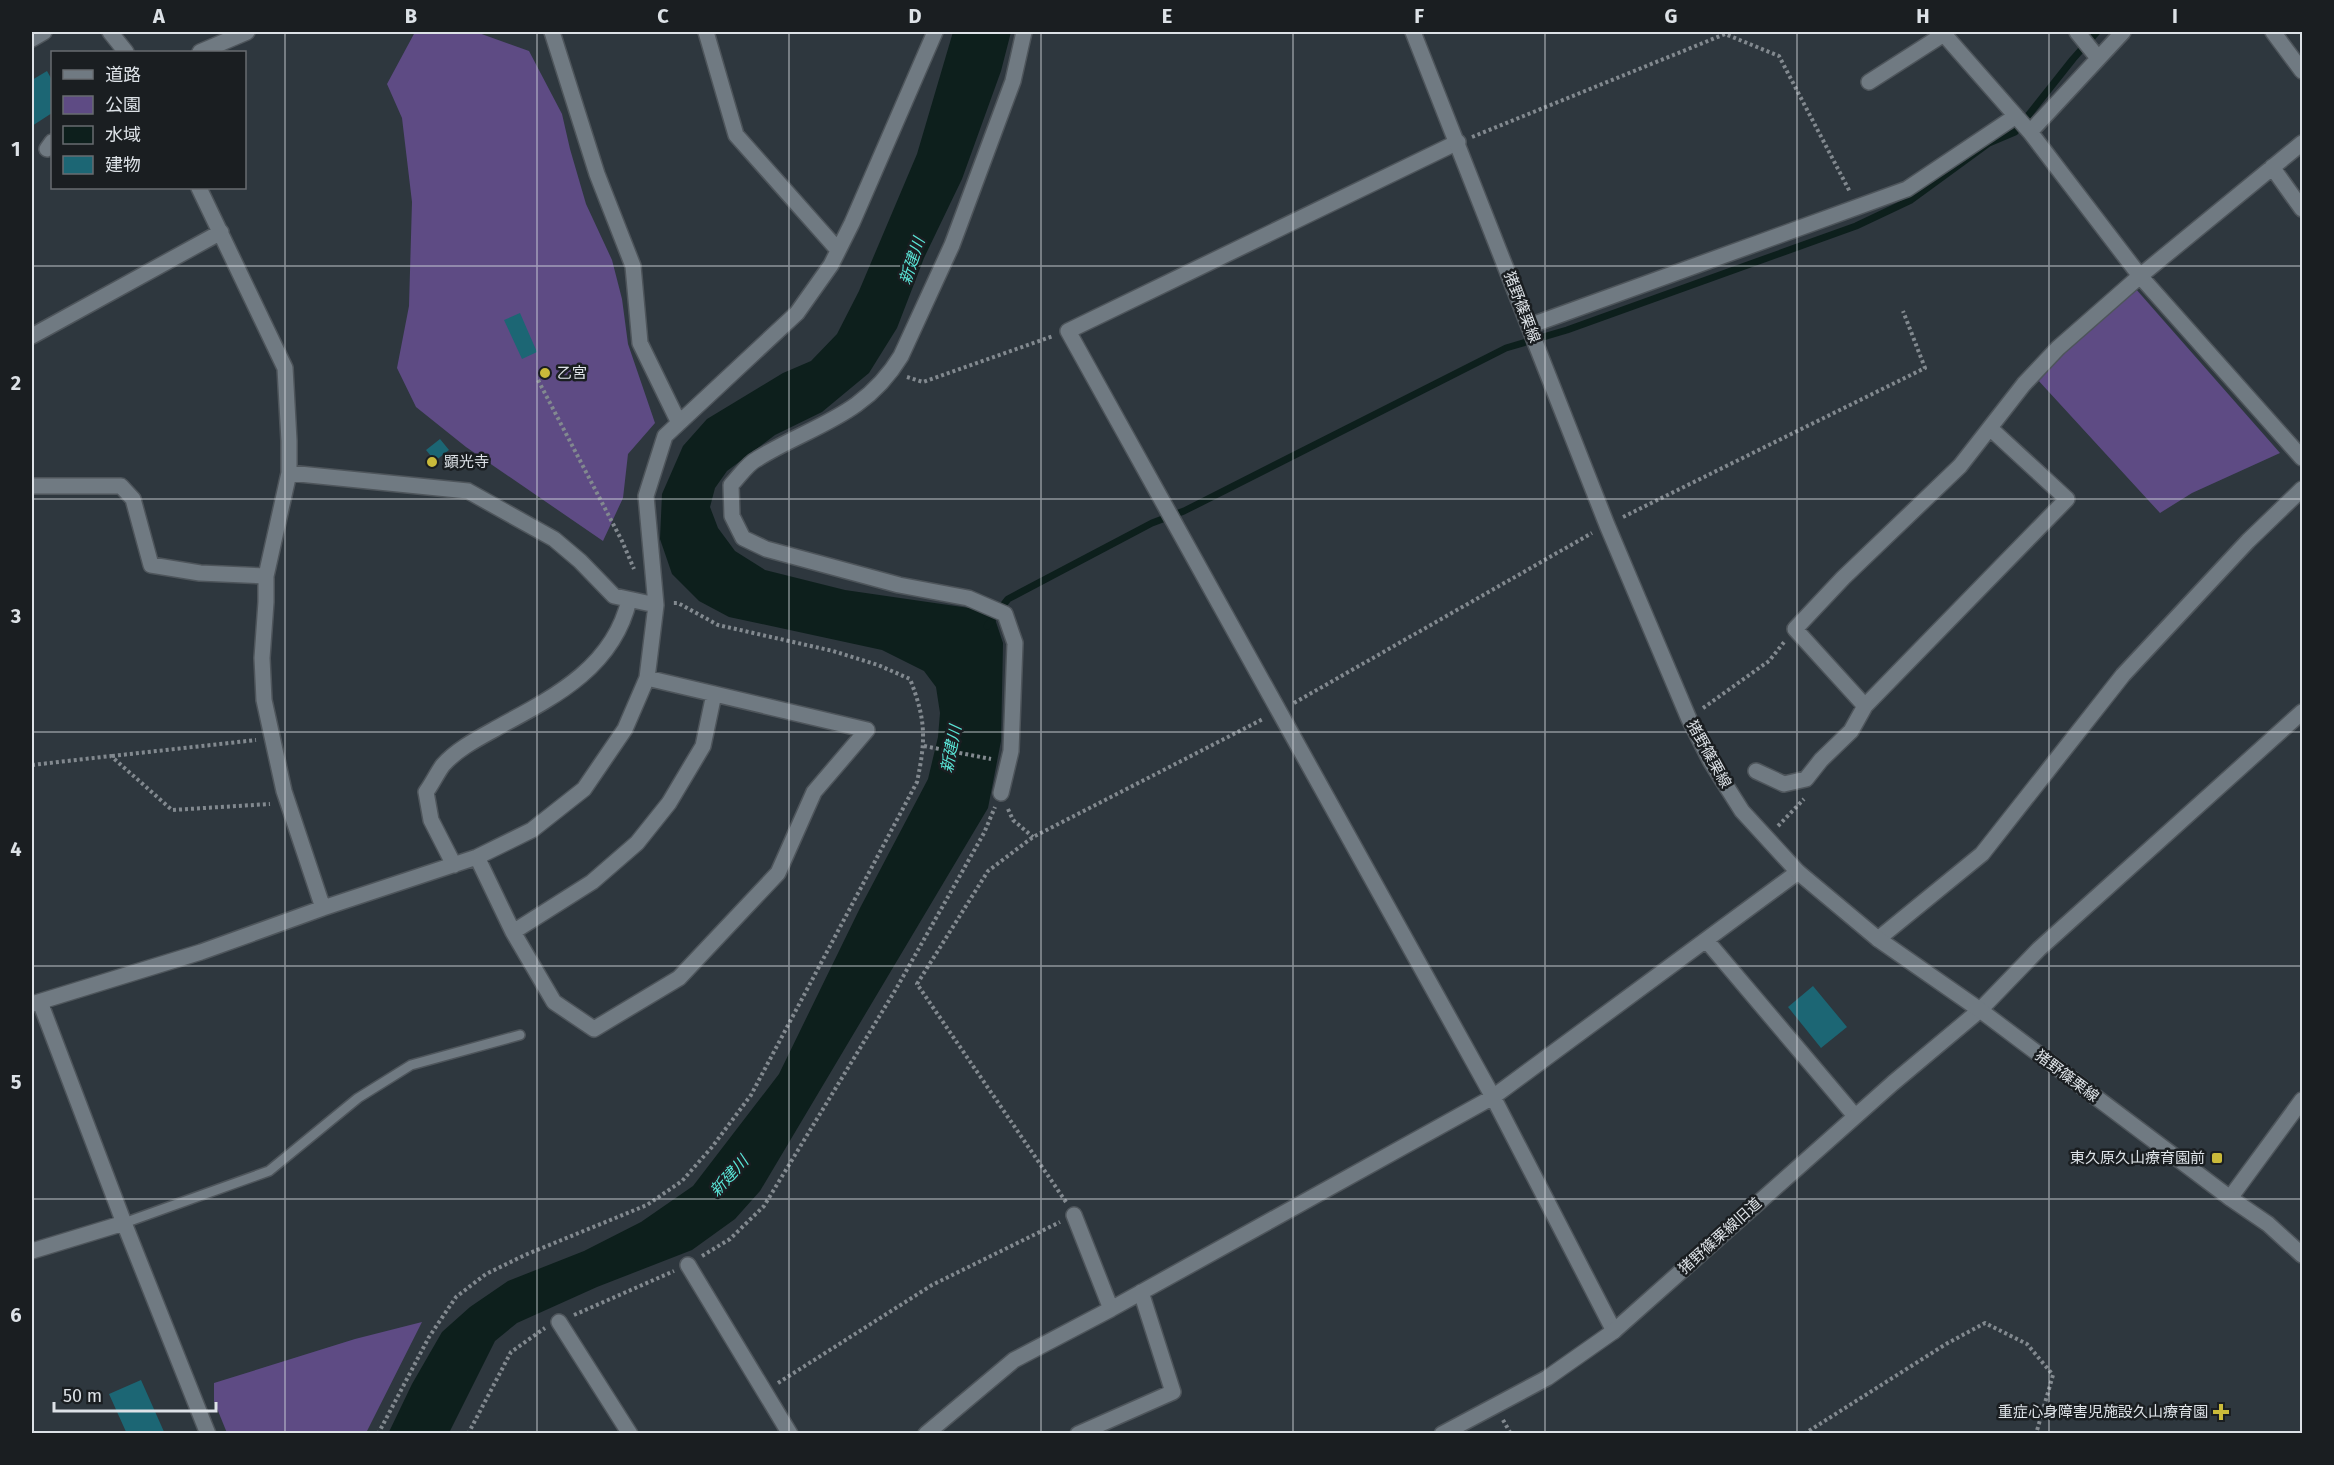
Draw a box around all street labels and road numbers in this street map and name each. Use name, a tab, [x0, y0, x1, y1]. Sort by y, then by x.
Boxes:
street label: 猪野篠栗線	[1500, 269, 1544, 345]
street label: 猪野篠栗線	[1683, 717, 1735, 791]
street label: 猪野篠栗線	[2032, 1046, 2102, 1106]
street label: 猪野篠栗線旧道	[1675, 1194, 1765, 1278]

